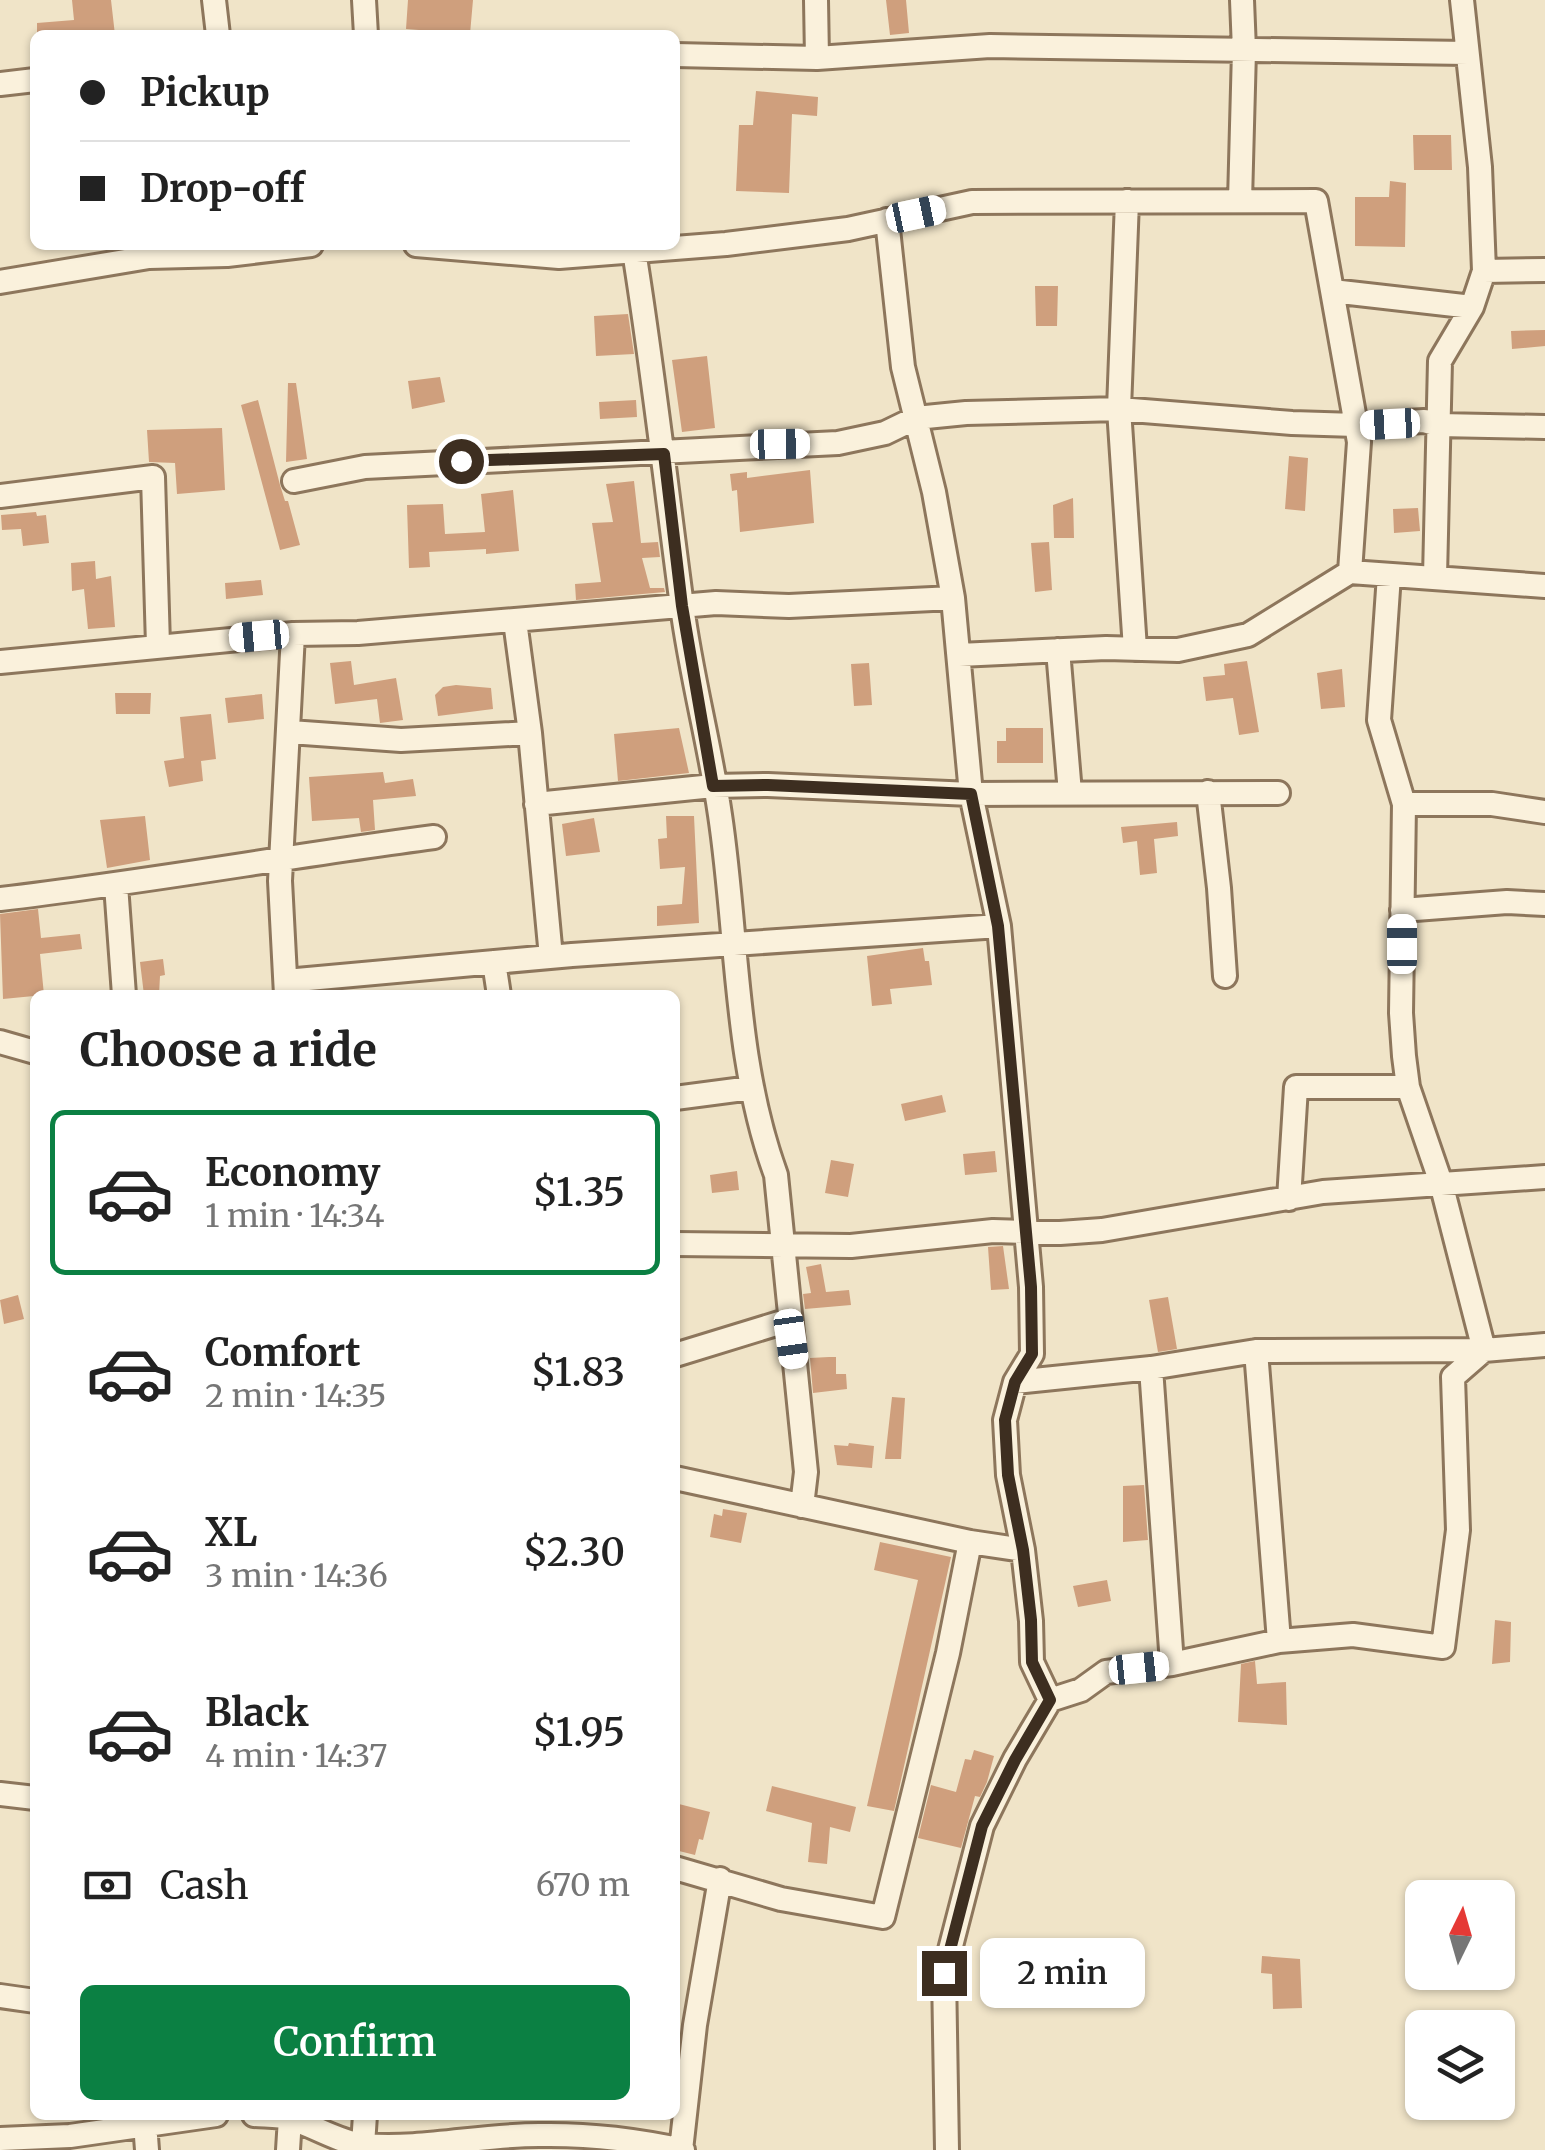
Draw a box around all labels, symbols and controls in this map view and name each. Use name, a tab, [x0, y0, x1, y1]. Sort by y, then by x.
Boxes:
text: Pickup	[140, 69, 270, 116]
text: Drop-off	[140, 165, 305, 212]
car	[884, 193, 948, 235]
car	[1359, 407, 1421, 441]
car	[750, 428, 810, 460]
route start	[439, 439, 484, 484]
car	[228, 618, 290, 654]
car	[1387, 914, 1417, 974]
text: Choose a ride	[80, 1022, 377, 1078]
icon: car	[85, 1148, 175, 1238]
text: Economy	[205, 1149, 380, 1196]
text: $1.35	[533, 1169, 625, 1216]
text: 1 min · 14:34	[205, 1196, 384, 1236]
car	[772, 1307, 810, 1371]
icon: car	[85, 1328, 175, 1418]
text: Comfort	[205, 1329, 361, 1376]
text: $1.83	[531, 1349, 625, 1396]
text: 2 min · 14:35	[205, 1376, 387, 1416]
icon: car	[85, 1508, 175, 1598]
text: XL	[205, 1509, 257, 1556]
text: $2.30	[523, 1529, 625, 1576]
text: 3 min · 14:36	[205, 1556, 388, 1596]
car	[1108, 1650, 1170, 1686]
icon: car	[85, 1688, 175, 1778]
text: Black	[205, 1689, 309, 1736]
text: $1.95	[532, 1709, 625, 1756]
text: 4 min · 14:37	[205, 1736, 387, 1776]
icon: cash	[80, 1858, 135, 1913]
text: Cash	[160, 1862, 249, 1909]
text: 670 m	[536, 1865, 630, 1905]
north arrow	[1405, 1880, 1515, 1990]
map controls	[1405, 1880, 1515, 2120]
callout: 2 min	[979, 1938, 1144, 2008]
route end	[922, 1951, 967, 1996]
text: 2 min	[1017, 1953, 1108, 1993]
button: Confirm	[80, 1985, 630, 2100]
button: layers	[1405, 2010, 1515, 2120]

